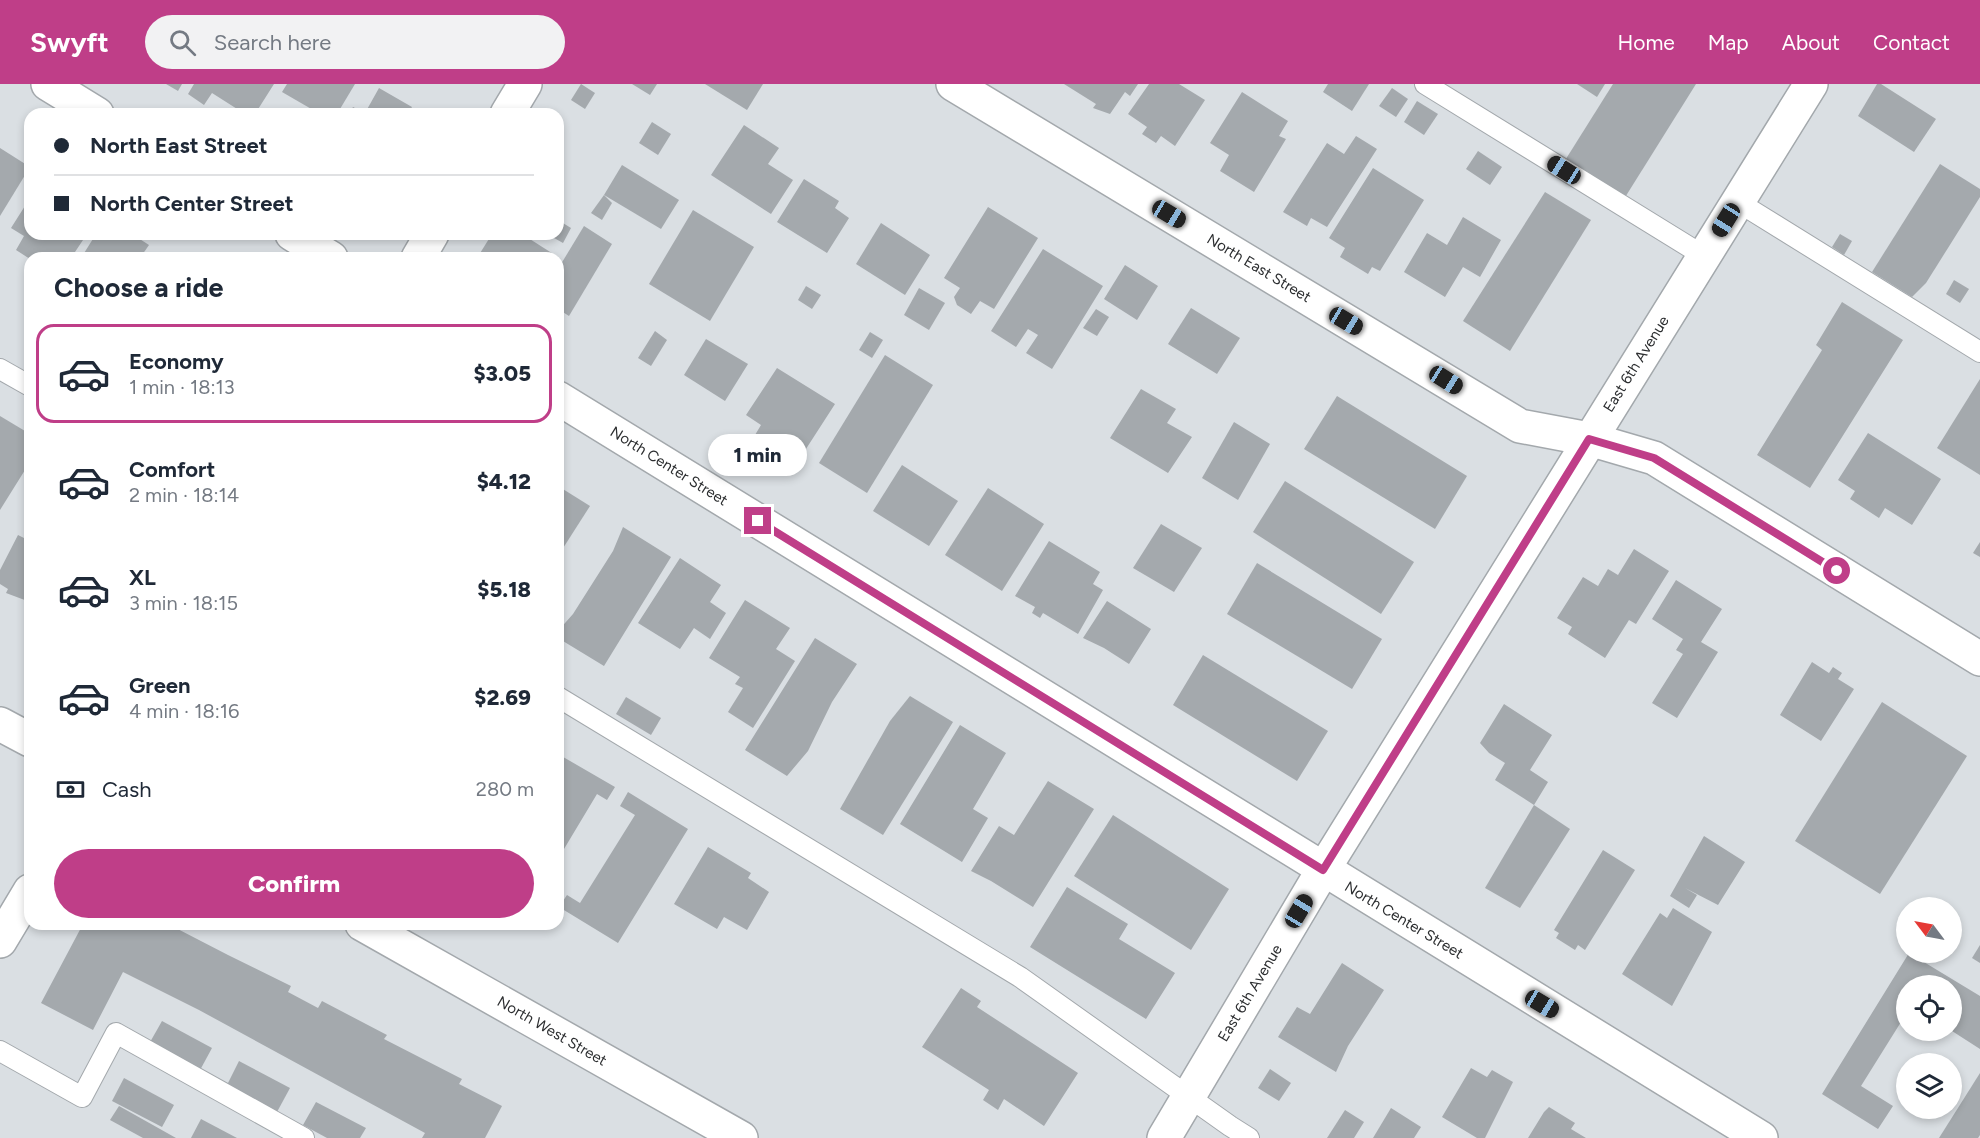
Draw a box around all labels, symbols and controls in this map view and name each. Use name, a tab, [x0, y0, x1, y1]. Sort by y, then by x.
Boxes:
search box	[145, 15, 565, 69]
text: Swyft	[30, 25, 109, 59]
icon: search	[166, 26, 199, 59]
text: Search here	[214, 29, 331, 56]
text: Home	[1618, 30, 1675, 55]
text: Map	[1708, 30, 1749, 55]
text: About	[1782, 30, 1840, 55]
text: Contact	[1873, 30, 1950, 55]
text: North East Street	[90, 132, 268, 159]
car	[1544, 153, 1584, 187]
text: North Center Street	[90, 190, 294, 217]
car	[1149, 197, 1189, 231]
car	[1709, 200, 1743, 240]
street label: North East Street	[1204, 230, 1314, 306]
text: Choose a ride	[54, 271, 223, 304]
car	[1326, 304, 1366, 338]
street label: East 6th Avenue	[1599, 313, 1673, 415]
icon: car	[57, 347, 111, 401]
text: Economy	[129, 348, 224, 375]
text: $3.05	[473, 360, 531, 387]
car	[1426, 363, 1466, 397]
text: 1 min · 18:13	[129, 375, 235, 399]
street label: North Center Street	[607, 423, 731, 510]
callout: 1 min	[708, 434, 807, 476]
text: 1 min	[734, 443, 781, 467]
icon: car	[57, 455, 111, 509]
text: Comfort	[129, 456, 215, 483]
text: $4.12	[477, 468, 531, 495]
text: 2 min · 18:14	[129, 483, 239, 507]
route end	[744, 507, 771, 534]
route start	[1823, 557, 1850, 584]
icon: car	[57, 563, 111, 617]
text: XL	[129, 564, 156, 591]
text: $5.18	[477, 576, 531, 603]
text: 3 min · 18:15	[129, 591, 238, 615]
icon: car	[57, 671, 111, 725]
text: Green	[129, 672, 191, 699]
text: $2.69	[474, 684, 531, 711]
text: 4 min · 18:16	[129, 699, 239, 723]
icon: cash	[54, 773, 87, 806]
text: Cash	[102, 776, 152, 803]
text: 280 m	[476, 777, 534, 801]
button: Confirm	[54, 849, 534, 918]
street label: North Center Street	[1341, 877, 1467, 963]
car	[1282, 891, 1316, 931]
north arrow	[1896, 897, 1962, 963]
map controls	[1896, 897, 1962, 1119]
street label: East 6th Avenue	[1214, 941, 1286, 1045]
button: locate	[1896, 975, 1962, 1041]
car	[1522, 987, 1562, 1021]
street label: North West Street	[494, 992, 610, 1070]
button: layers	[1896, 1053, 1962, 1119]

